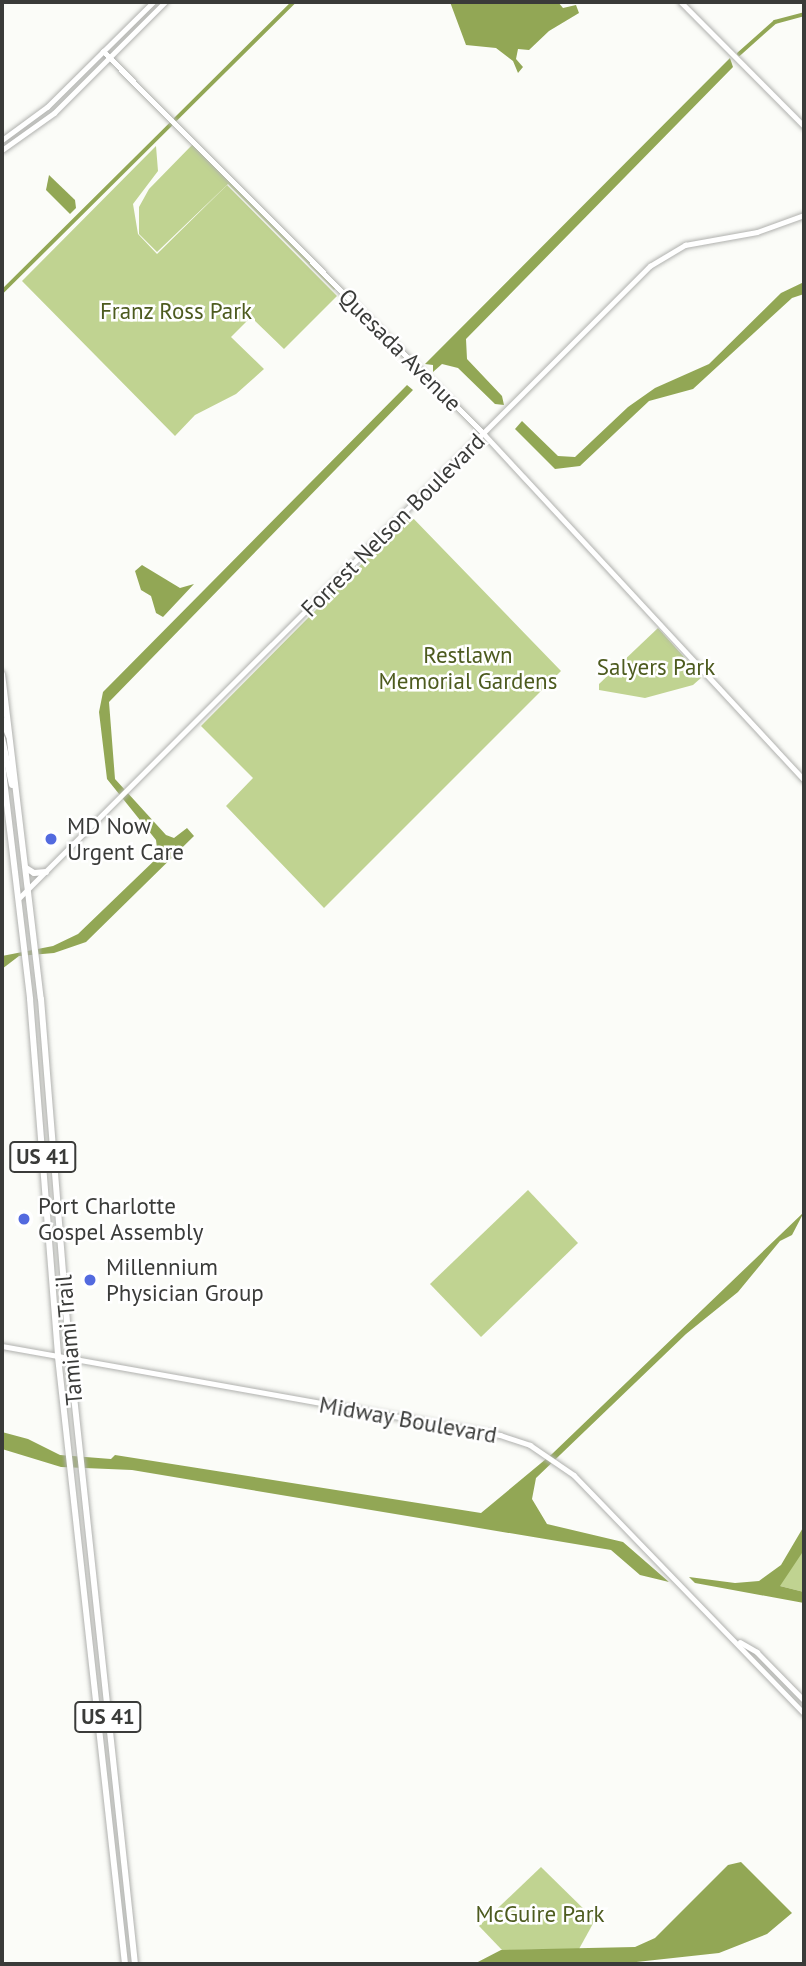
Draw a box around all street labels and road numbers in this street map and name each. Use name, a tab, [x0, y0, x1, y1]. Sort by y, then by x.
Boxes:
street label: Quesada Avenue	[333, 283, 467, 417]
street label: Forrest Nelson Boulevard	[295, 427, 491, 623]
road number: US 41	[8, 1140, 78, 1174]
street label: Tamiami Trail	[50, 1273, 88, 1407]
street label: Midway Boulevard	[317, 1391, 499, 1449]
road number: US 41	[73, 1700, 143, 1734]

